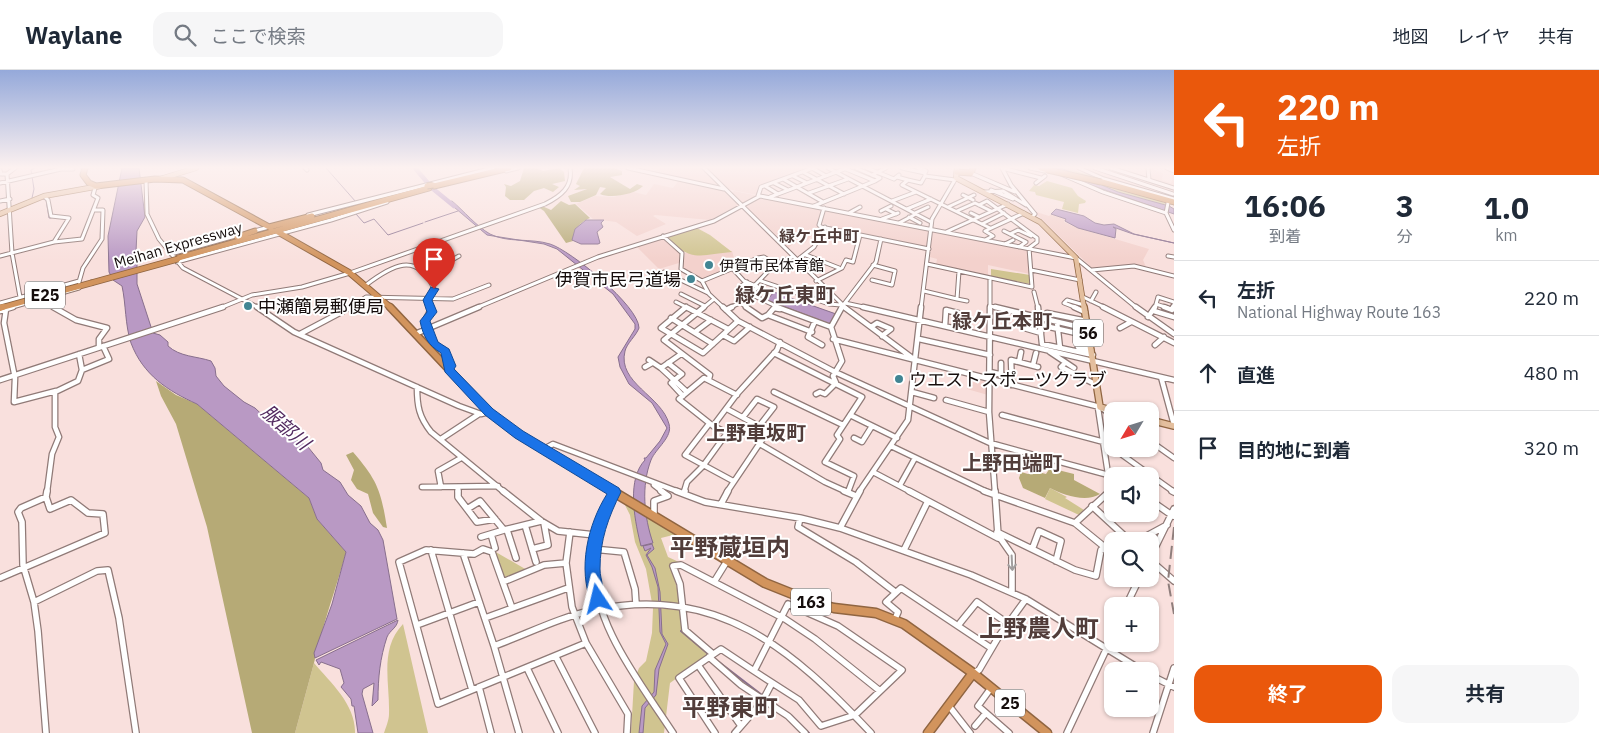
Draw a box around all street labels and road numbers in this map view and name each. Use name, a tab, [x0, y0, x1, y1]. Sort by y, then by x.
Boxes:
street label: Meihan Expressway	[112, 217, 245, 272]
road number: E25	[25, 282, 65, 308]
road number: 56	[1073, 320, 1103, 346]
road number: 163	[791, 588, 831, 616]
road number: 25	[995, 690, 1025, 716]

